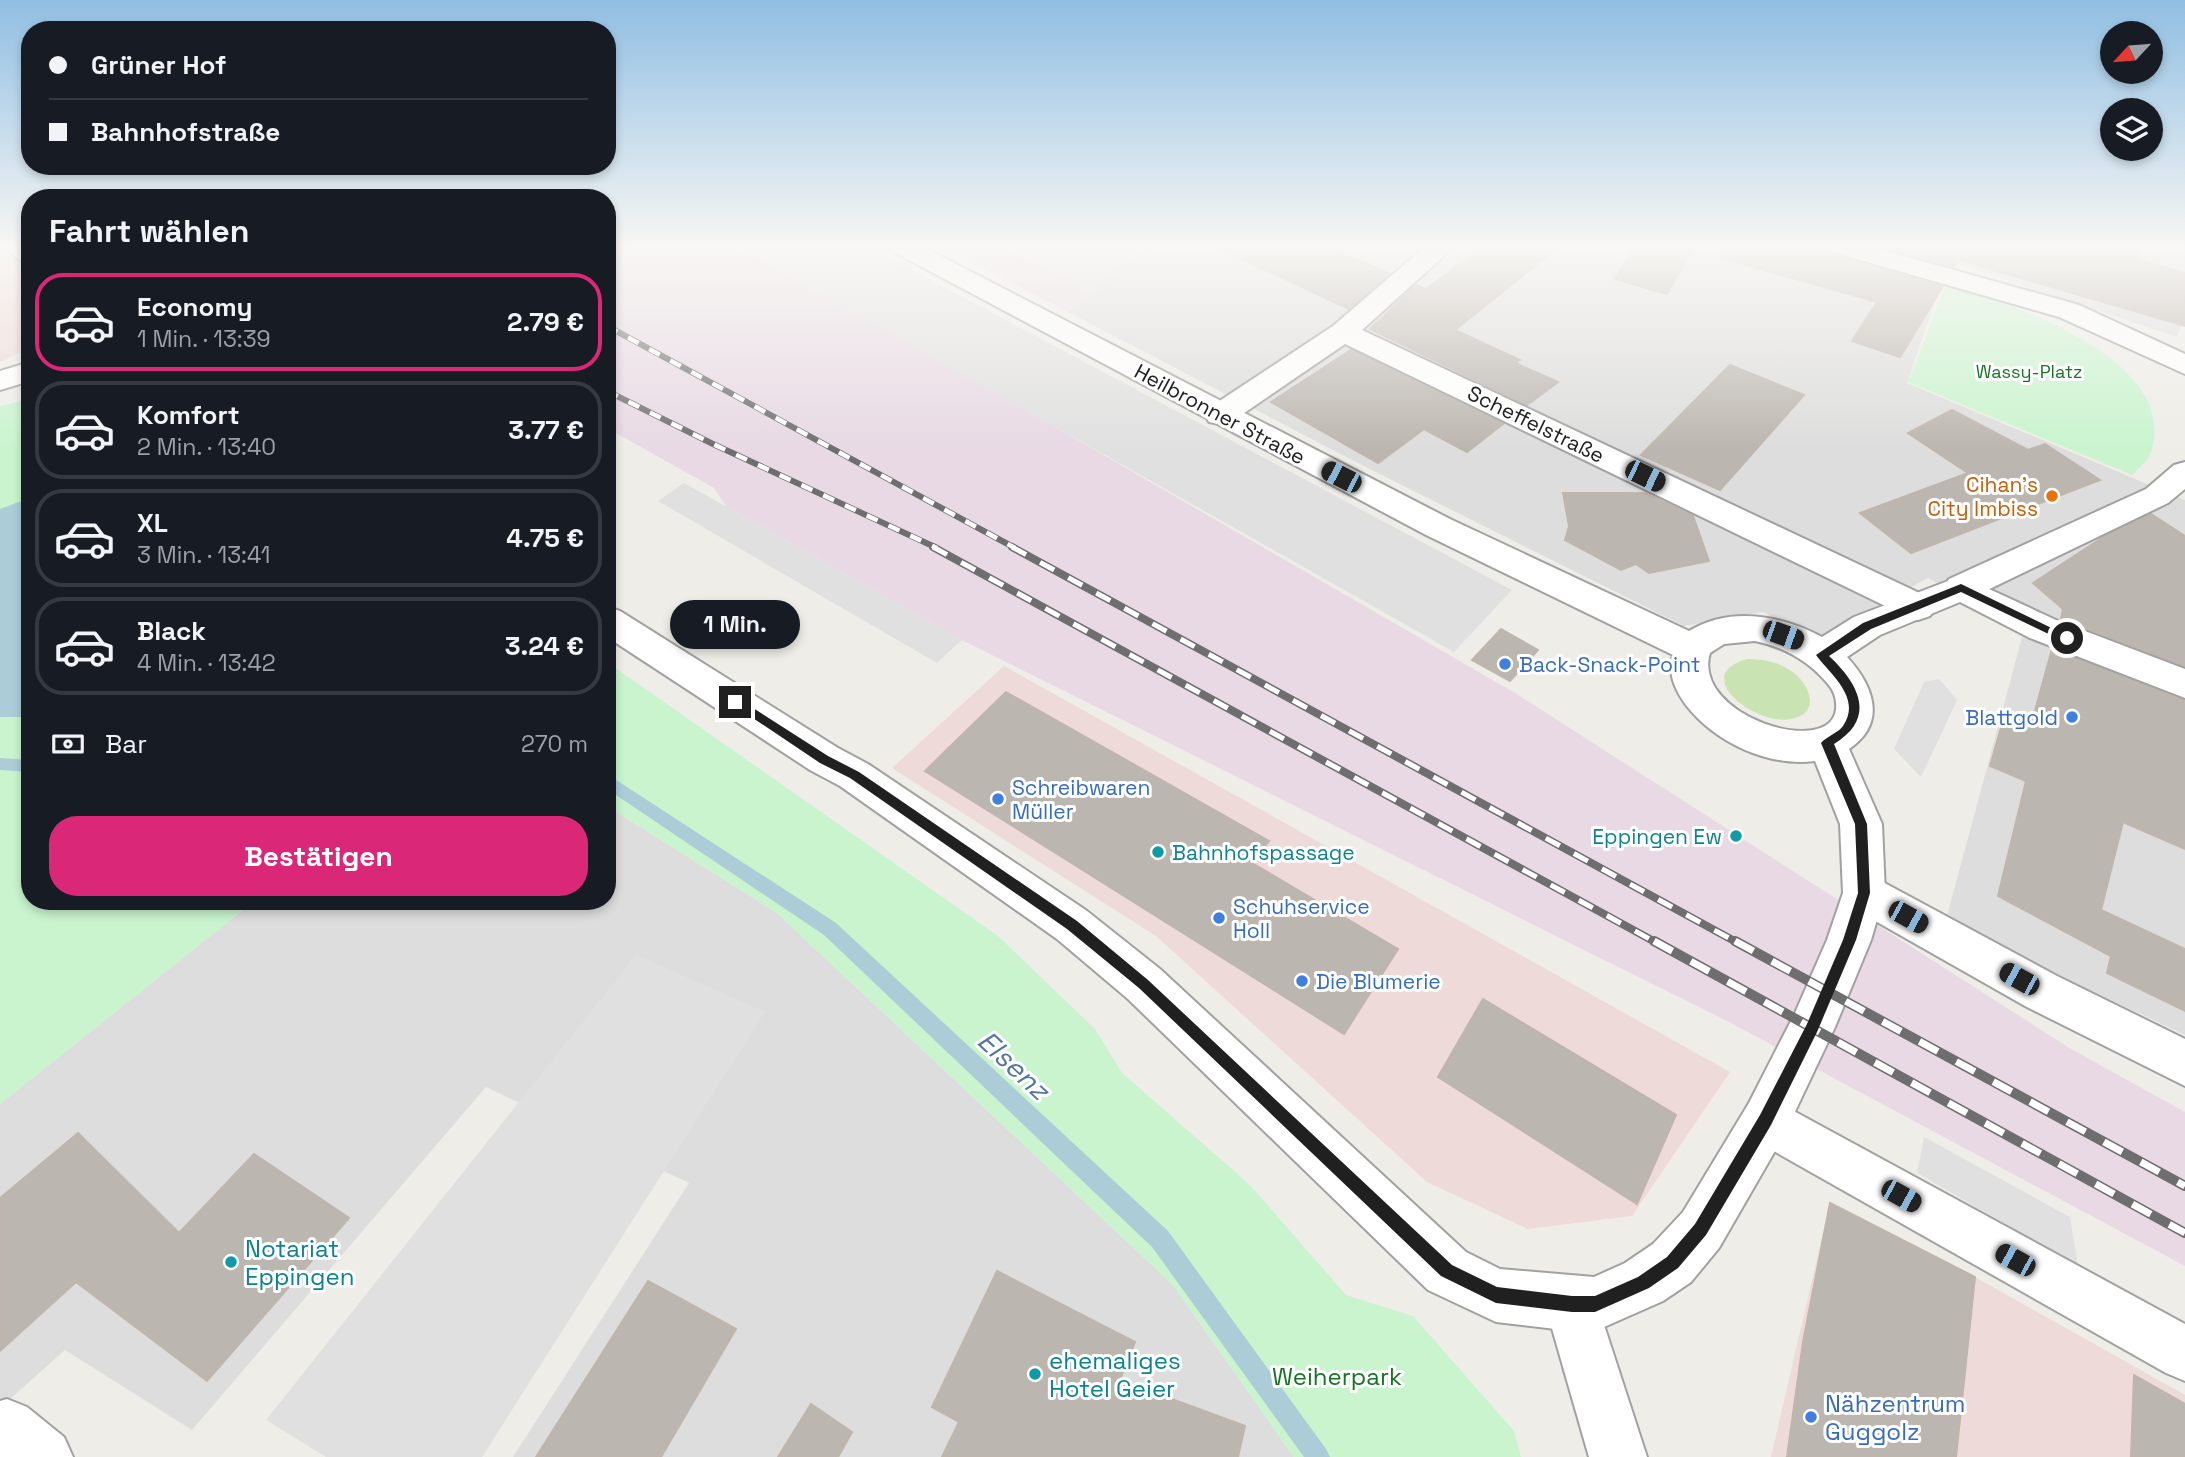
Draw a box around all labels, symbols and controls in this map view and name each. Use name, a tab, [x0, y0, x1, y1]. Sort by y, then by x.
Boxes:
north arrow	[2100, 21, 2163, 84]
map controls	[2100, 21, 2163, 161]
text: Grüner Hof	[91, 48, 226, 82]
button: layers	[2100, 98, 2163, 161]
text: Bahnhofstraße	[91, 115, 280, 149]
text: Fahrt wählen	[49, 211, 249, 251]
text: Economy	[137, 290, 253, 324]
icon: car	[53, 291, 116, 354]
text: 2.79 €	[507, 305, 584, 339]
text: 1 Min. · 13:39	[137, 324, 271, 354]
street label: Heilbronner Straße	[1130, 358, 1310, 470]
park label: Wassy-Platz	[1976, 360, 2082, 383]
street label: Scheffelstraße	[1463, 379, 1609, 469]
text: Komfort	[137, 398, 240, 432]
icon: car	[53, 399, 116, 462]
text: 3.77 €	[508, 413, 584, 447]
text: 2 Min. · 13:40	[137, 432, 276, 462]
car	[1622, 457, 1669, 495]
car	[1318, 458, 1365, 496]
place label: Cihan's City Imbiss	[1927, 471, 2038, 522]
marker: Cihan's City Imbiss	[2044, 488, 2060, 504]
text: XL	[137, 506, 168, 540]
icon: car	[53, 507, 116, 570]
text: 4.75 €	[506, 521, 584, 555]
text: 3 Min. · 13:41	[137, 540, 270, 570]
callout: 1 Min.	[670, 600, 800, 650]
text: 1 Min.	[703, 609, 767, 639]
text: Black	[137, 614, 206, 648]
icon: car	[53, 615, 116, 678]
car	[1760, 618, 1807, 652]
route start	[2051, 622, 2083, 654]
text: 3.24 €	[505, 629, 584, 663]
text: 4 Min. · 13:42	[137, 648, 276, 678]
place label: Back-Snack-Point	[1519, 651, 1700, 678]
marker: Back-Snack-Point	[1497, 656, 1513, 672]
route end	[719, 686, 751, 718]
place label: Blattgold	[1965, 704, 2058, 731]
marker: Blattgold	[2064, 709, 2080, 725]
icon: cash	[49, 725, 87, 763]
text: Bar	[105, 727, 147, 761]
text: 270 m	[521, 729, 588, 759]
place label: Schreibwaren Müller	[1012, 774, 1150, 825]
marker: Schreibwaren Müller	[990, 791, 1006, 807]
button: Bestätigen	[49, 816, 588, 896]
place label: Eppingen Ew	[1592, 823, 1722, 850]
marker: Eppingen Ew	[1728, 828, 1744, 844]
place label: Bahnhofspassage	[1172, 839, 1355, 866]
marker: Bahnhofspassage	[1150, 844, 1166, 860]
place label: Schuhservice Holl	[1233, 893, 1370, 944]
car	[1885, 898, 1932, 936]
marker: Schuhservice Holl	[1211, 910, 1227, 926]
car	[1996, 960, 2043, 998]
place label: Die Blumerie	[1316, 968, 1441, 995]
marker: Die Blumerie	[1294, 973, 1310, 989]
water label: Elsenz	[970, 1023, 1059, 1109]
car	[1878, 1177, 1925, 1215]
place label: Notariat Eppingen	[245, 1233, 354, 1292]
car	[1992, 1241, 2039, 1279]
marker: Notariat Eppingen	[223, 1254, 239, 1270]
place label: ehemaliges Hotel Geier	[1049, 1345, 1181, 1404]
park label: Weiherpark	[1272, 1361, 1402, 1392]
marker: ehemaliges Hotel Geier	[1027, 1366, 1043, 1382]
place label: Nähzentrum Guggolz	[1825, 1388, 1966, 1447]
marker: Nähzentrum Guggolz	[1803, 1409, 1819, 1425]

